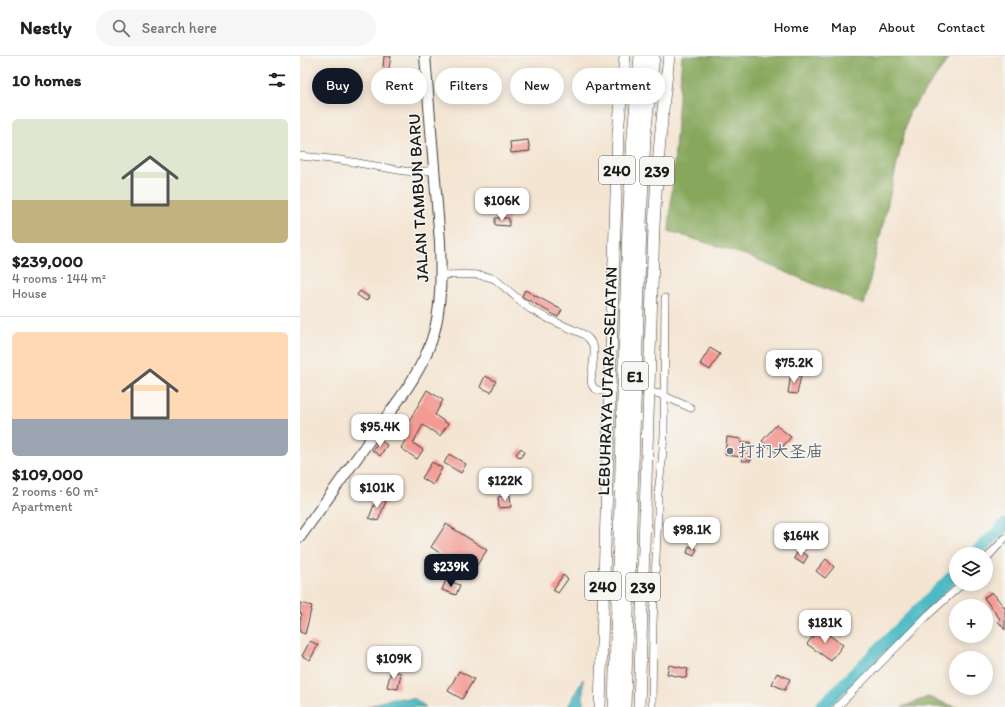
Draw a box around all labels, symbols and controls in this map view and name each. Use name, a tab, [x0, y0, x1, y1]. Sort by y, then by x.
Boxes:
search box	[96, 10, 376, 46]
text: Nestly	[20, 16, 72, 39]
icon: search	[110, 17, 132, 39]
text: Search here	[142, 19, 217, 37]
text: Home	[774, 19, 809, 36]
text: Map	[831, 19, 857, 36]
text: About	[879, 19, 915, 36]
text: Contact	[937, 19, 985, 36]
chip: Buy	[312, 68, 363, 104]
chip: Rent	[371, 68, 427, 104]
chip: Filters	[435, 68, 502, 104]
chip: New	[510, 68, 564, 104]
chip: Apartment	[572, 68, 665, 104]
icon: filters	[266, 69, 288, 91]
text: 10 homes	[12, 70, 81, 90]
street label: JALAN TAMBUN BARU	[404, 113, 432, 283]
icon: home	[114, 145, 186, 217]
road number: 240	[599, 156, 635, 184]
road number: 239	[640, 157, 674, 185]
pin: $106K	[474, 188, 530, 222]
text: $106K	[484, 193, 520, 208]
text: $239,000	[12, 251, 83, 271]
street label: LEBUHRAYA UTARA–SELATAN	[593, 266, 621, 496]
text: 4 rooms · 144 m²	[12, 271, 106, 286]
text: House	[12, 286, 47, 301]
pin: $75.2K	[761, 350, 827, 384]
text: $75.2K	[775, 355, 813, 370]
icon: home	[114, 358, 186, 430]
road number: E1	[622, 362, 648, 390]
pin: $95.4K	[347, 414, 413, 448]
text: $95.4K	[360, 419, 400, 434]
place label: 打扪大圣庙	[738, 441, 823, 461]
marker: 打扪大圣庙	[725, 446, 735, 456]
text: $109,000	[12, 464, 83, 484]
pin: $122K	[477, 468, 533, 502]
text: $122K	[488, 473, 522, 488]
pin: $101K	[349, 475, 405, 509]
text: $101K	[360, 480, 394, 495]
text: 2 rooms · 60 m²	[12, 484, 98, 499]
text: Apartment	[12, 499, 73, 514]
pin: $98.1K	[659, 517, 725, 551]
text: $98.1K	[673, 522, 711, 537]
pin: $164K	[773, 523, 829, 557]
text: $164K	[783, 528, 819, 543]
map controls	[949, 547, 993, 695]
button: layers	[949, 547, 993, 591]
pin: $239K	[423, 554, 479, 588]
text: $239K	[433, 559, 469, 574]
road number: 240	[585, 572, 621, 600]
road number: 239	[626, 573, 660, 601]
button: +	[949, 599, 993, 643]
pin: $181K	[797, 610, 853, 644]
text: $181K	[808, 615, 842, 630]
pin: $109K	[366, 646, 422, 680]
text: $109K	[376, 651, 412, 666]
button: −	[949, 651, 993, 695]

